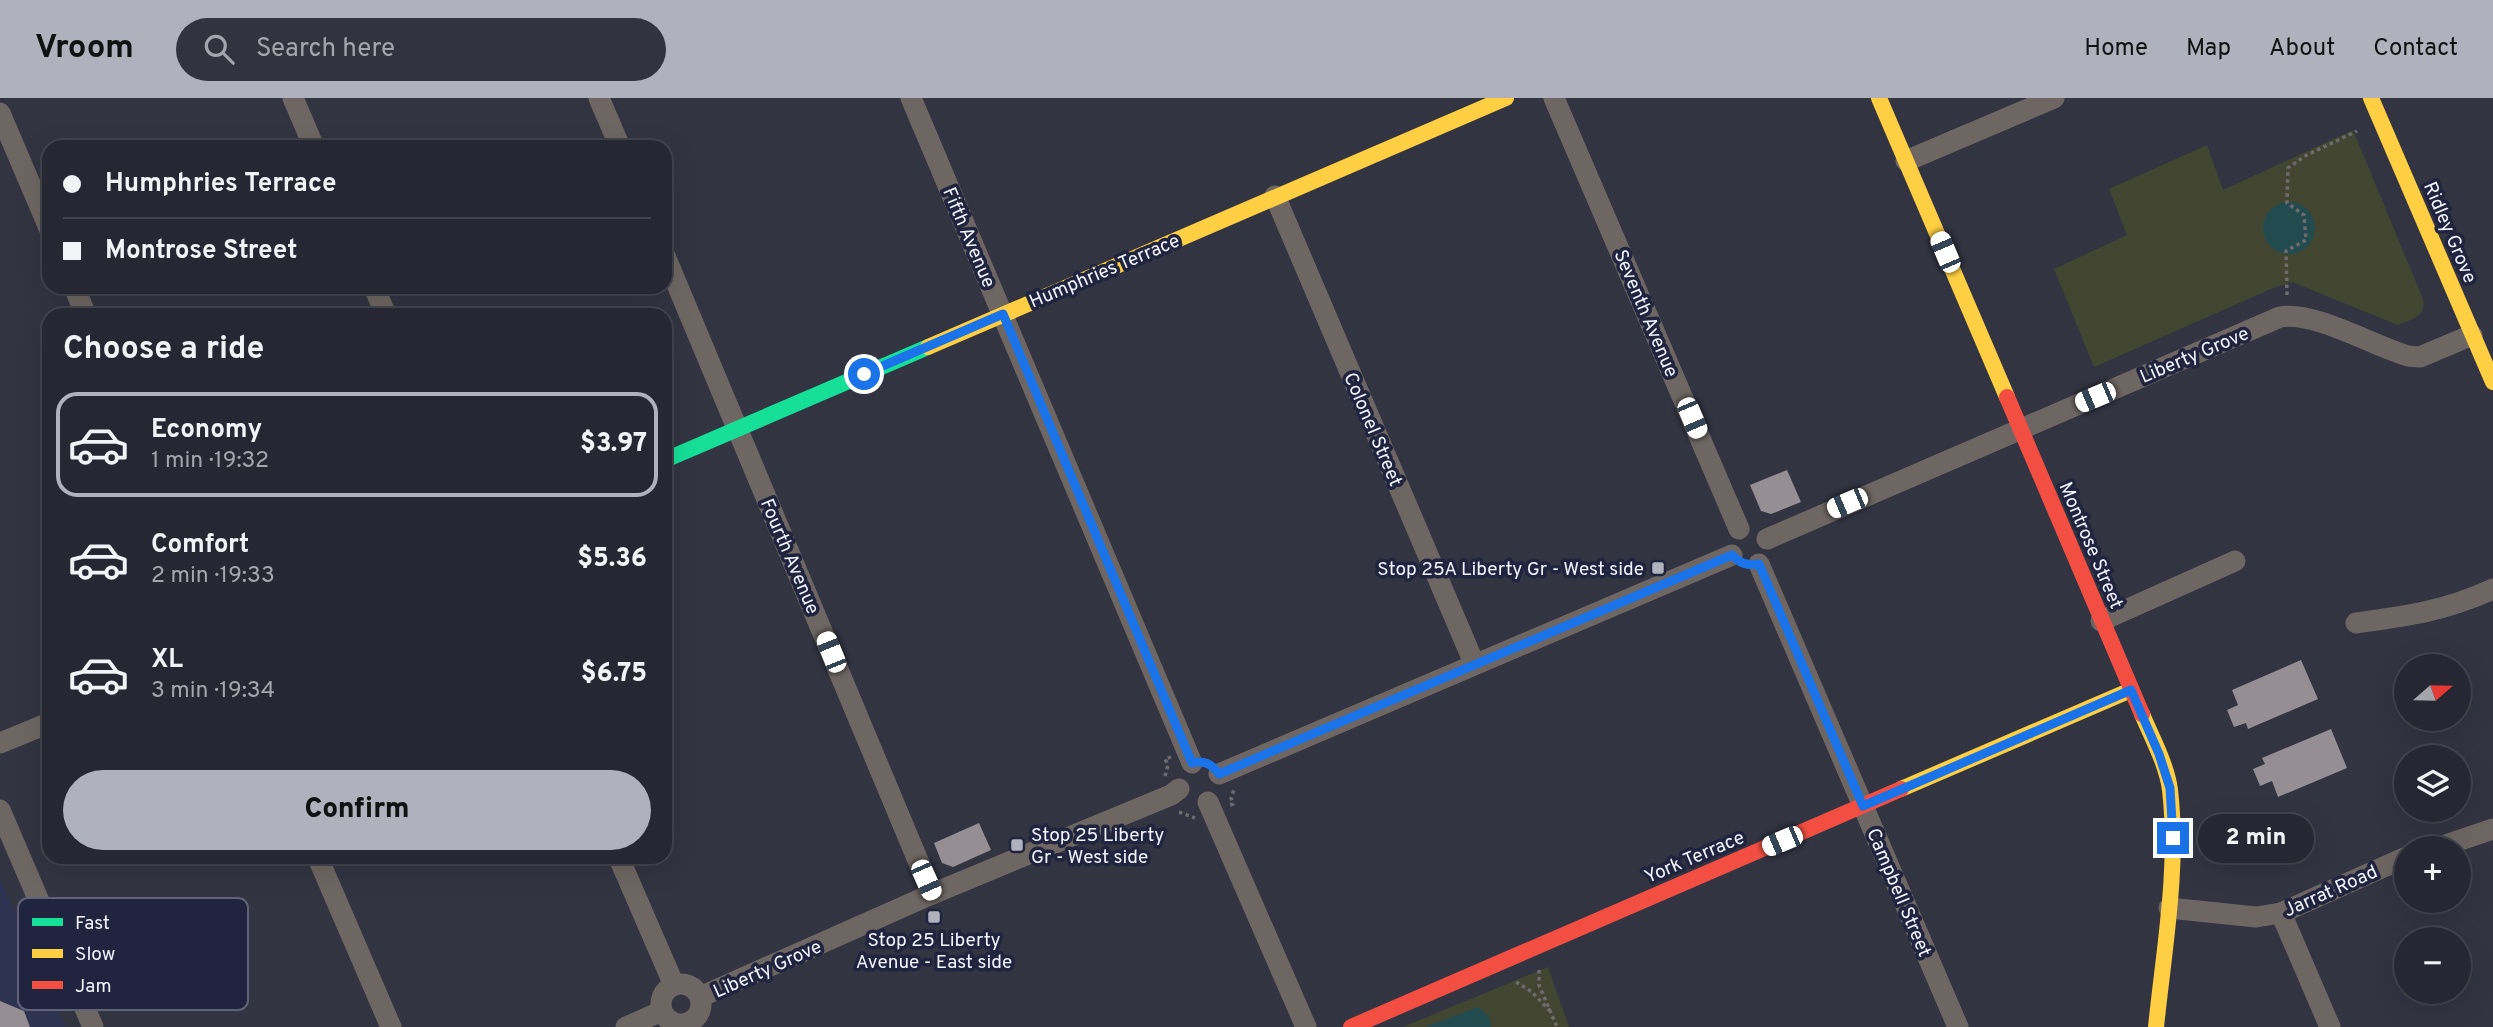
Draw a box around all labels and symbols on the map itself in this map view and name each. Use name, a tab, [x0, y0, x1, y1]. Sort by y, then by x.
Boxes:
street label: Ridley Grove	[2417, 178, 2481, 287]
street label: Fifth Avenue	[936, 184, 1000, 292]
street label: Humphries Terrace	[1026, 229, 1184, 314]
car	[1928, 229, 1963, 275]
street label: Seventh Avenue	[1608, 246, 1683, 381]
street label: Liberty Grove	[2137, 322, 2253, 390]
route start	[848, 358, 880, 390]
street label: Colonel Street	[1337, 369, 1407, 490]
car	[2072, 379, 2119, 415]
car	[1675, 395, 1710, 441]
street label: Montrose Street	[2053, 479, 2128, 613]
car	[1824, 485, 1871, 521]
street label: Fourth Avenue	[754, 495, 824, 618]
place label: Stop 25A Liberty Gr - West side	[1377, 558, 1644, 582]
marker: Stop 25A Liberty Gr - West side	[1650, 560, 1666, 576]
car	[814, 629, 849, 675]
north arrow	[2394, 654, 2471, 732]
callout: 2 min	[2198, 814, 2313, 862]
route end	[2157, 822, 2189, 854]
car	[1759, 823, 1806, 859]
place label: Stop 25 Liberty Gr - West side	[1031, 824, 1164, 870]
street label: Campbell Street	[1860, 825, 1936, 961]
street label: York Terrace	[1641, 826, 1748, 890]
marker: Stop 25 Liberty Gr - West side	[1009, 837, 1025, 853]
car	[908, 857, 945, 903]
street label: Jarrat Road	[2280, 860, 2381, 923]
legend	[18, 898, 248, 1010]
marker: Stop 25 Liberty Avenue - East side	[926, 909, 942, 925]
text: Fast	[75, 912, 110, 936]
place label: Stop 25 Liberty Avenue - East side	[856, 929, 1012, 975]
street label: Liberty Grove	[710, 935, 826, 1004]
text: Slow	[75, 943, 115, 967]
text: Jam	[75, 975, 112, 999]

